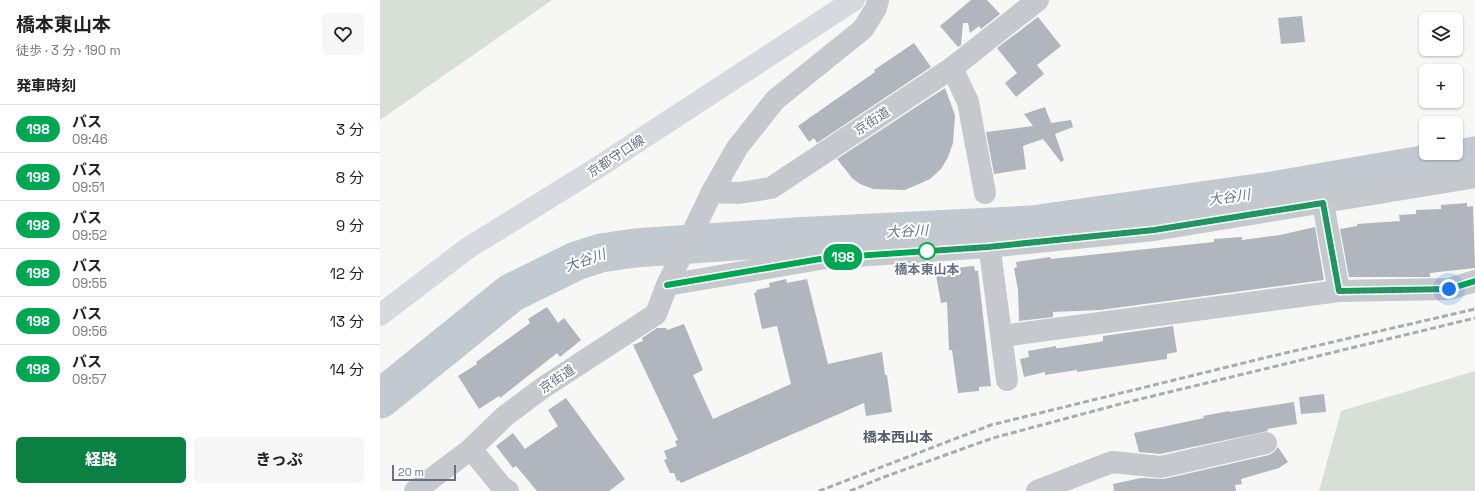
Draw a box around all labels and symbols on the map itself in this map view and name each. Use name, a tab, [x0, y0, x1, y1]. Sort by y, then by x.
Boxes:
street label: 京街道	[851, 103, 893, 139]
street label: 京都守口線	[584, 131, 648, 181]
water label: 大谷川	[1207, 185, 1253, 209]
water label: 大谷川	[886, 221, 930, 241]
marker: 橋本東山本	[918, 242, 936, 260]
water label: 大谷川	[562, 244, 610, 275]
line badge: 198	[820, 244, 866, 270]
place label: 橋本東山本	[894, 261, 960, 278]
your location	[1439, 279, 1459, 299]
street label: 京街道	[536, 361, 578, 397]
district label: 橋本西山本	[863, 428, 933, 446]
scale bar	[392, 463, 456, 482]

